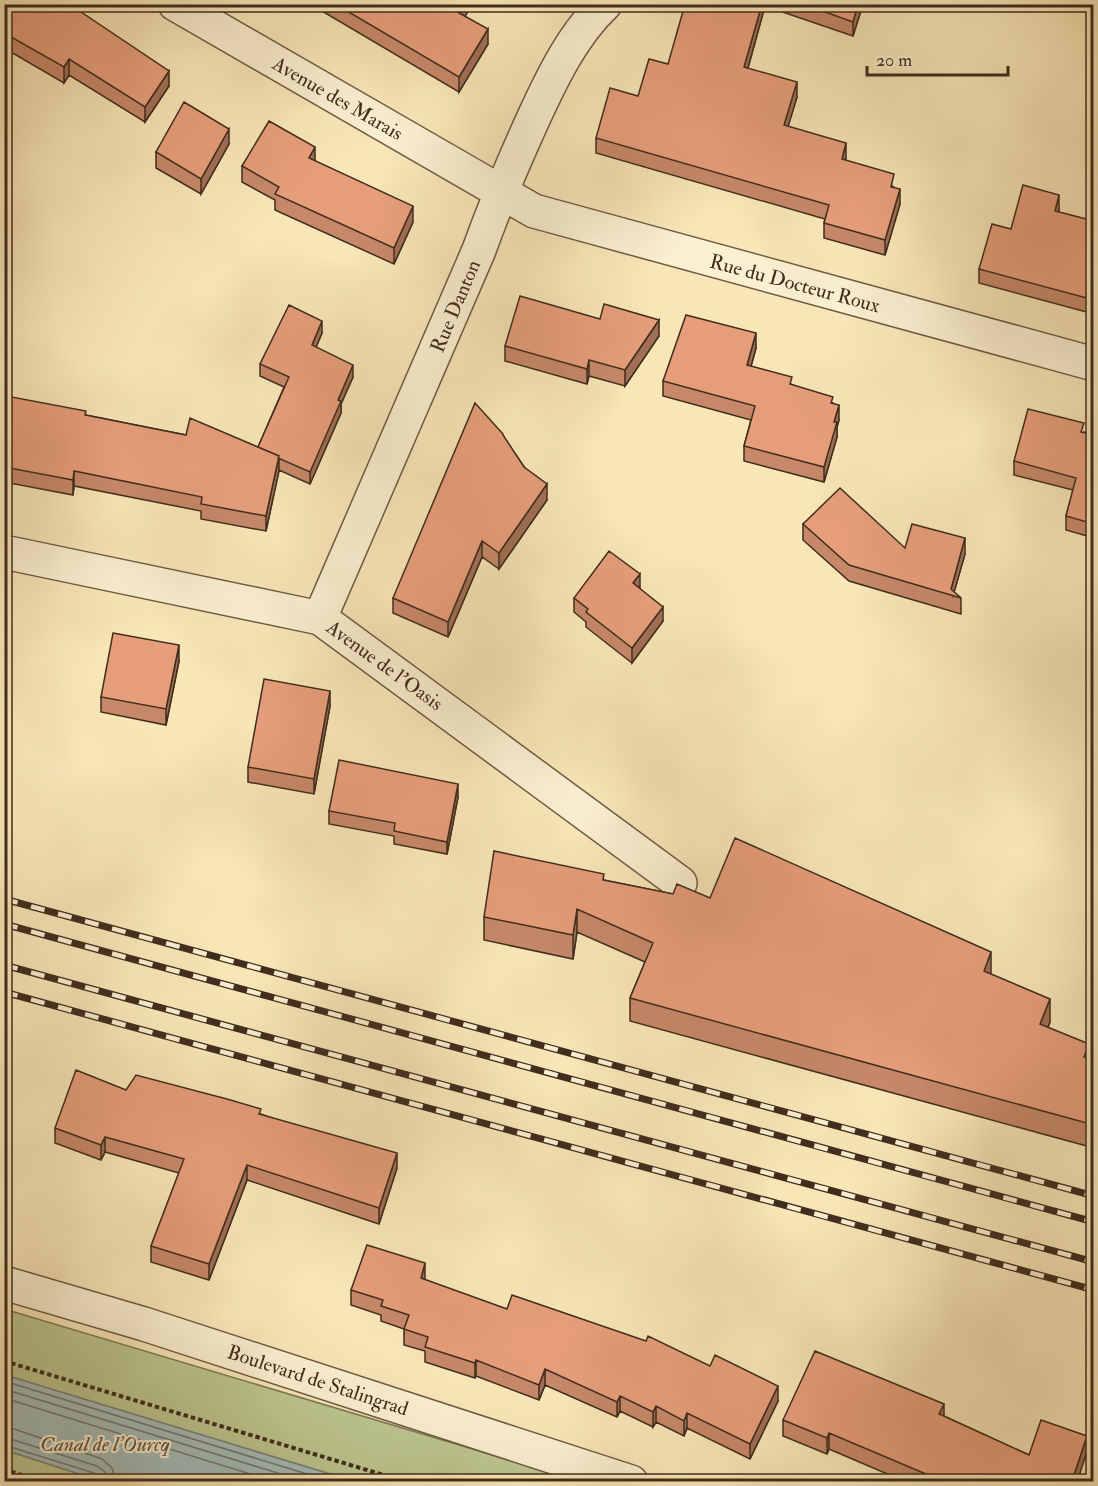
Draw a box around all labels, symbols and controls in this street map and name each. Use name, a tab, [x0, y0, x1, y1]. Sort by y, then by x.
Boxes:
scale bar	[867, 39, 1008, 77]
text: 20 m	[876, 49, 912, 72]
street label: Avenue des Marais	[267, 50, 408, 146]
street label: Rue du Docteur Roux	[707, 249, 883, 318]
street label: Rue Danton	[425, 256, 486, 356]
street label: Avenue de l'Oasis	[321, 614, 448, 716]
street label: Boulevard de Stalingrad	[224, 1339, 412, 1422]
water label: Canal de l'Ourcq	[40, 1431, 170, 1458]

